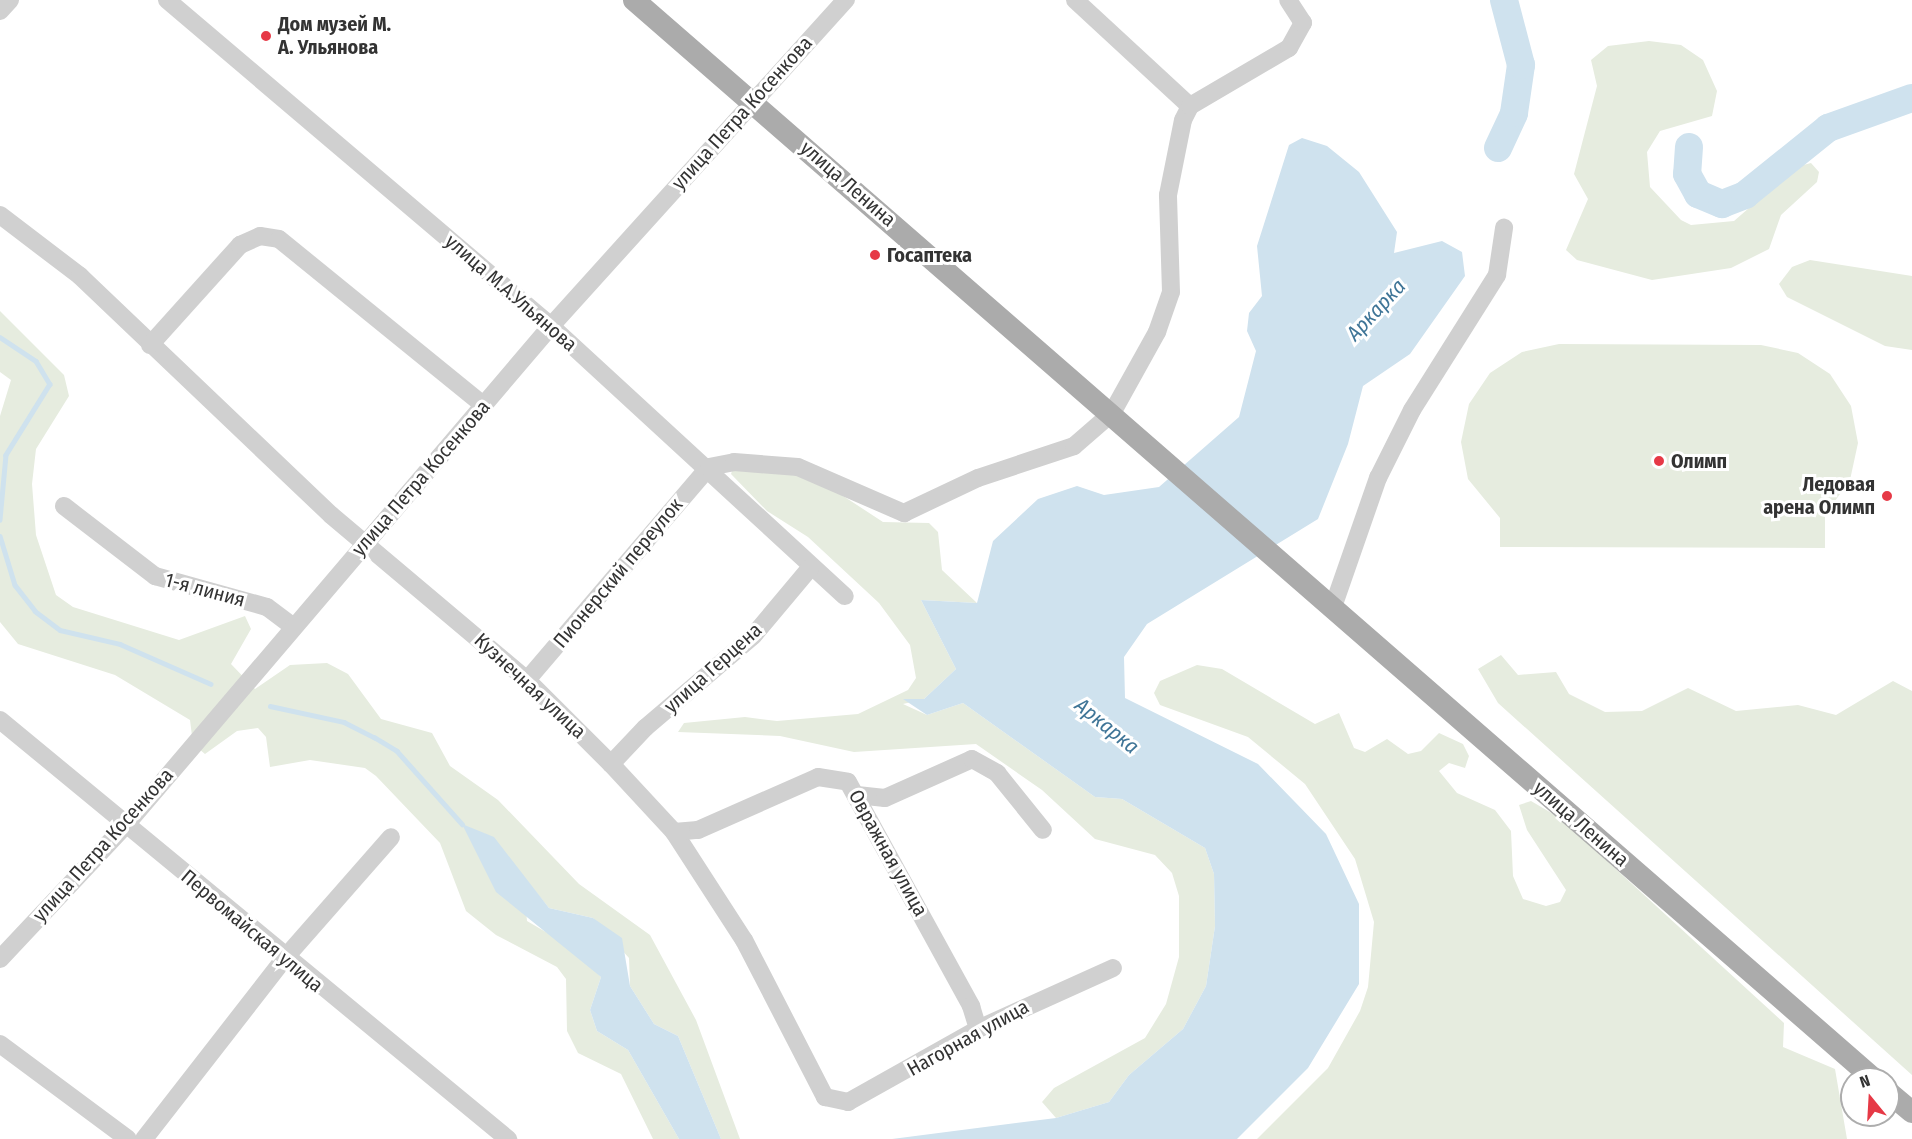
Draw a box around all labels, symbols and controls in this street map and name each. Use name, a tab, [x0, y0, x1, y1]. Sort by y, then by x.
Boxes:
place label: Дом музей М. А. Ульянова	[278, 13, 391, 60]
marker: Дом музей М. А. Ульянова	[259, 29, 273, 43]
street label: улица Петра Косенкова	[667, 31, 817, 195]
street label: улица Ленина	[795, 136, 901, 232]
street label: улица М.А.Ульянова	[440, 229, 582, 357]
place label: Госаптека	[887, 243, 972, 267]
marker: Госаптека	[868, 248, 882, 262]
water label: Аркарка	[1341, 274, 1411, 346]
street label: улица Петра Косенкова	[347, 395, 495, 561]
place label: Олимп	[1671, 449, 1727, 473]
marker: Олимп	[1652, 454, 1666, 468]
place label: Ледовая арена Олимп	[1763, 472, 1875, 519]
marker: Ледовая арена Олимп	[1880, 489, 1894, 503]
street label: Пионерский переулок	[548, 493, 688, 653]
street label: 1-я линия	[162, 568, 248, 612]
street label: улица Герцена	[659, 618, 767, 718]
street label: Кузнечная улица	[469, 628, 591, 744]
water label: Аркарка	[1070, 693, 1144, 759]
street label: улица Петра Косенкова	[28, 763, 178, 927]
street label: улица Ленина	[1528, 776, 1634, 872]
street label: Овражная улица	[843, 786, 933, 920]
street label: Первомайская улица	[176, 865, 328, 997]
street label: Нагорная улица	[903, 995, 1033, 1081]
north arrow	[1840, 1067, 1900, 1127]
text: N	[1857, 1071, 1872, 1092]

